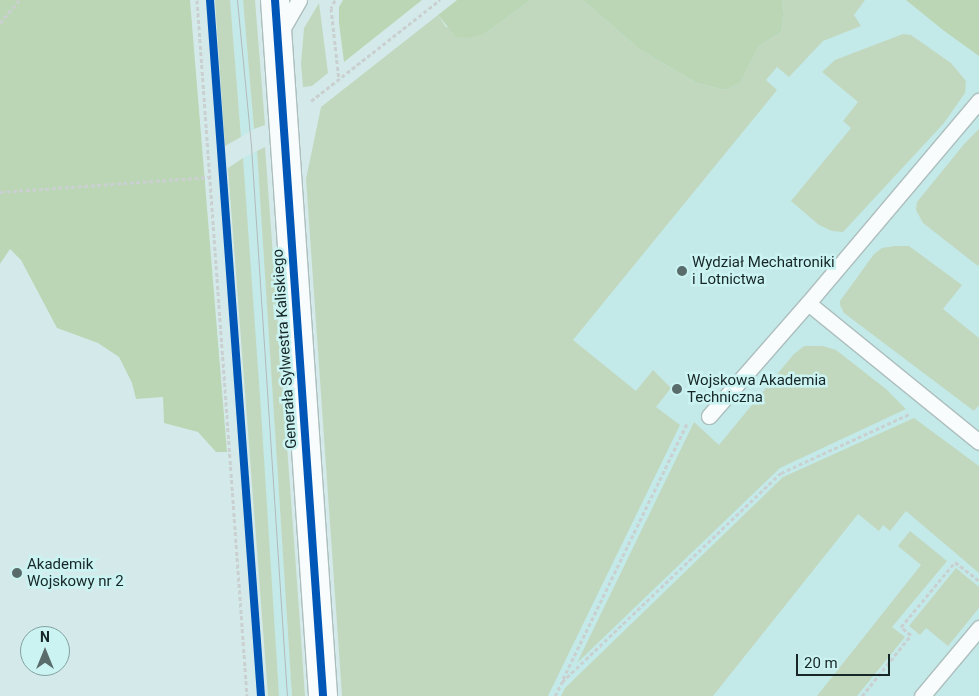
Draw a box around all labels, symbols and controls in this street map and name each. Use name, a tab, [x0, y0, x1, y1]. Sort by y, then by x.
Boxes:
street label: Generała Sylwestra Kaliskiego	[269, 248, 301, 450]
place label: Wydział Mechatroniki i Lotnictwa	[692, 253, 835, 288]
marker: Wydział Mechatroniki i Lotnictwa	[676, 265, 688, 277]
place label: Wojskowa Akademia Techniczna	[687, 371, 826, 406]
marker: Wojskowa Akademia Techniczna	[671, 383, 683, 395]
place label: Akademik Wojskowy nr 2	[27, 555, 124, 590]
marker: Akademik Wojskowy nr 2	[11, 567, 23, 579]
north arrow	[20, 626, 70, 676]
text: N	[40, 629, 50, 645]
scale bar	[799, 644, 893, 676]
text: 20 m	[804, 654, 838, 672]

